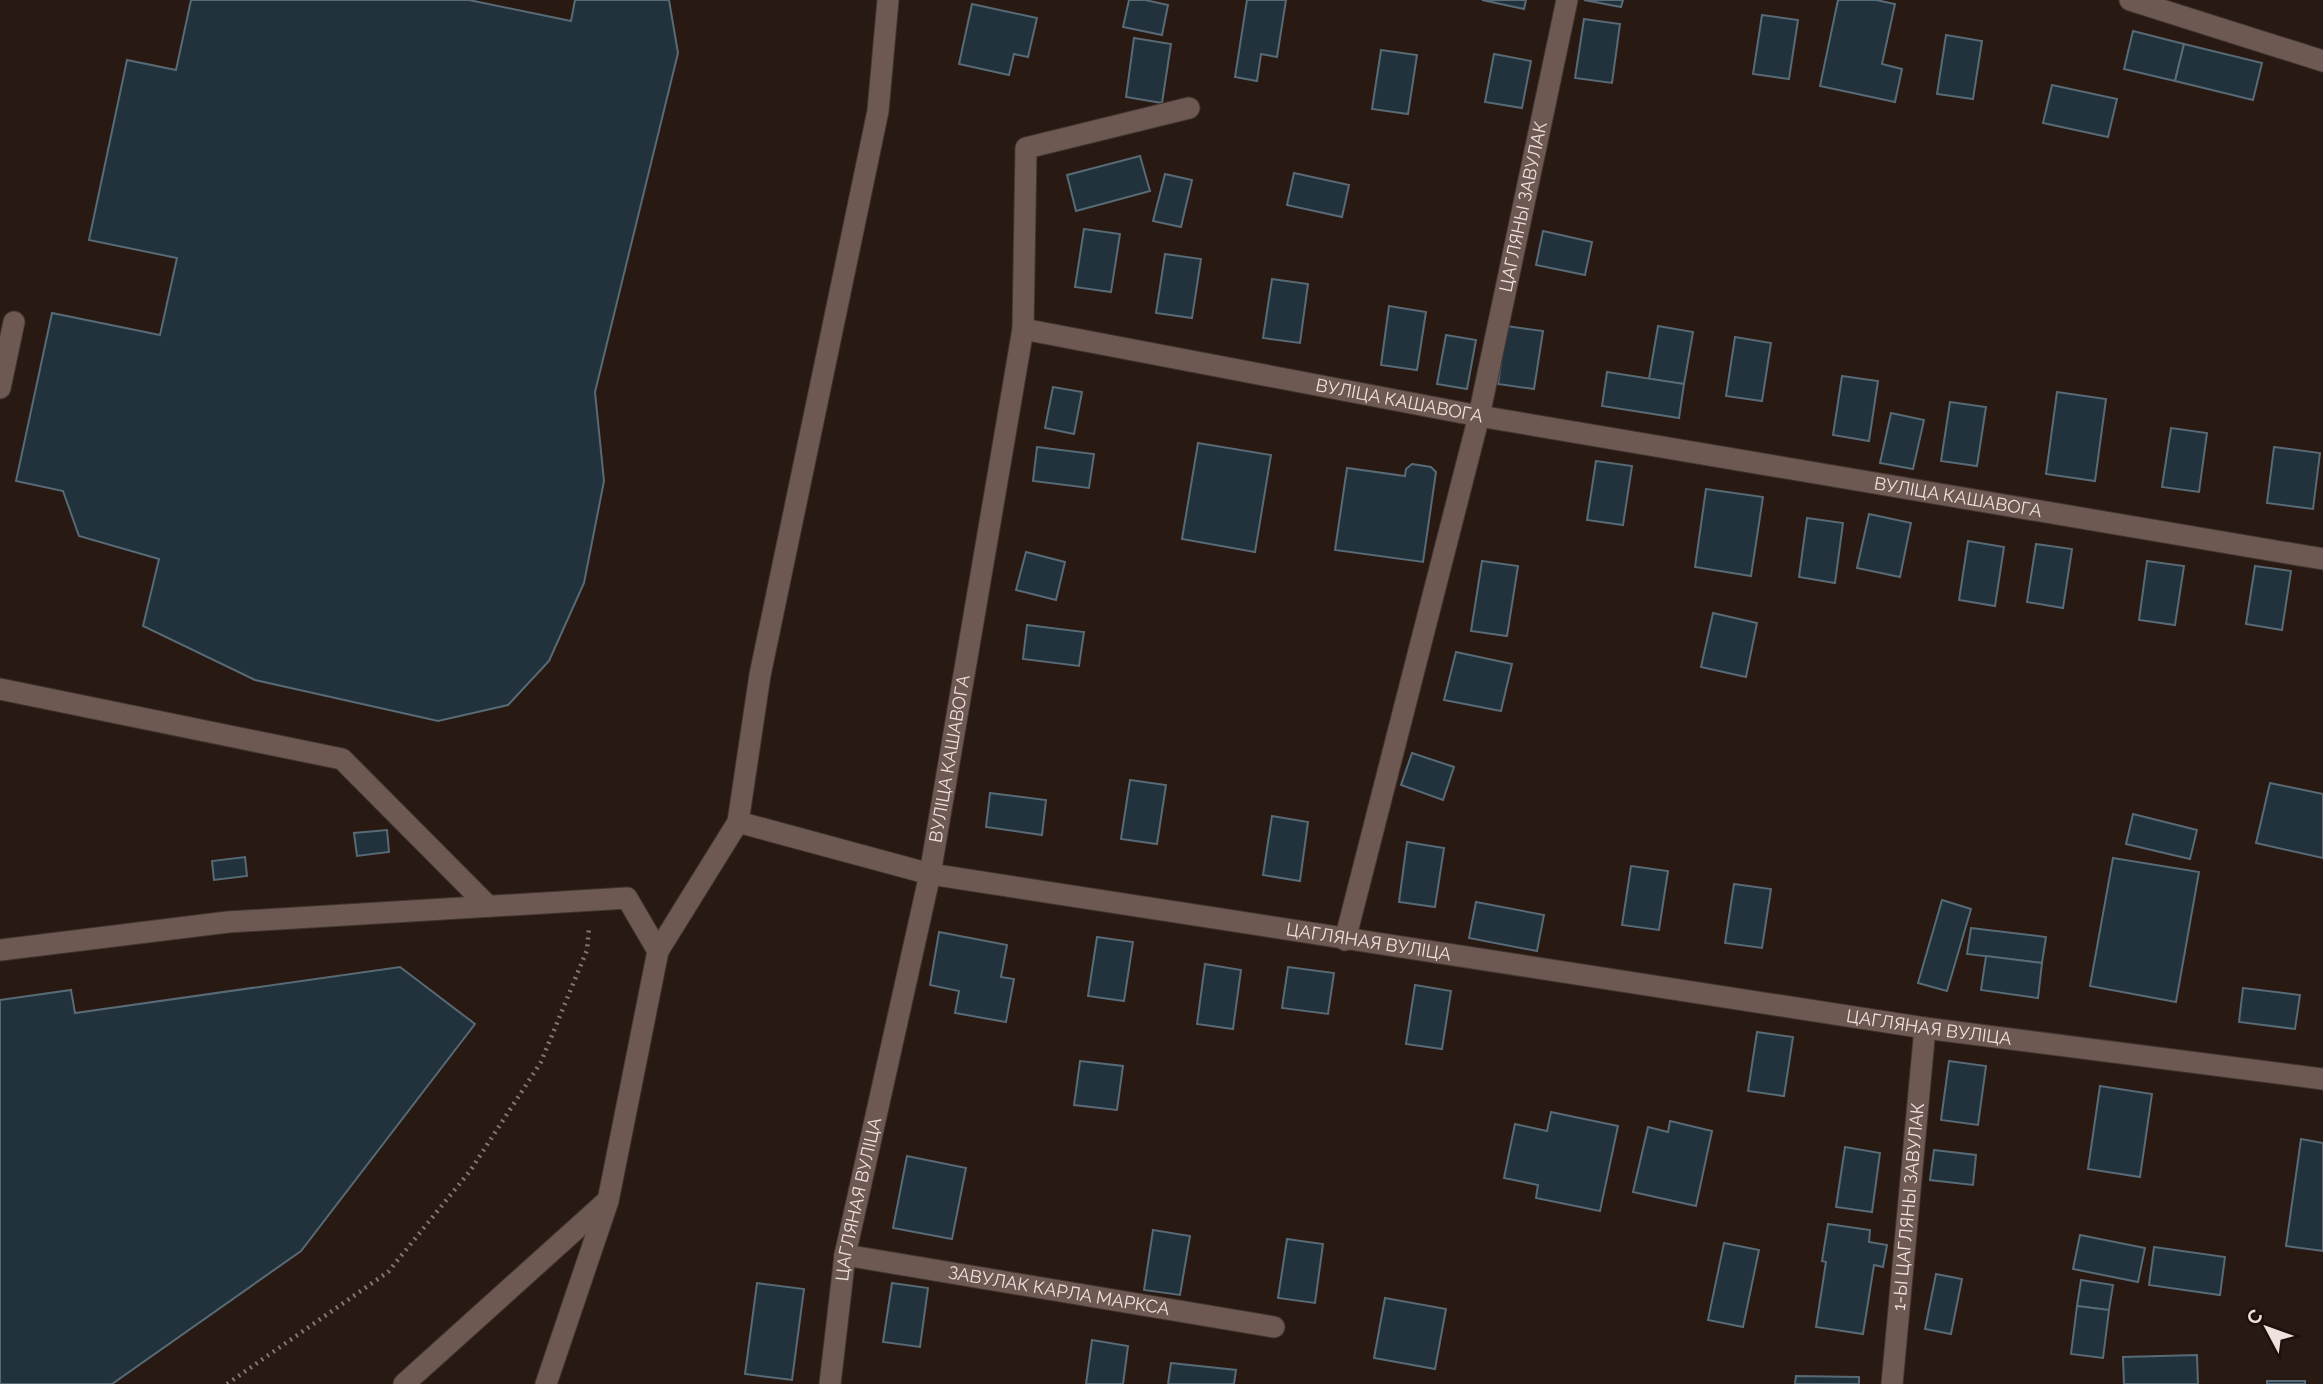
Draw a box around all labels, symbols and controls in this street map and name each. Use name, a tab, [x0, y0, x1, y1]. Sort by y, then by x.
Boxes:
street label: ЦАГЛЯНЫ ЗАВУЛАК	[1495, 119, 1551, 294]
street label: ВУЛІЦА КАШАВОГА	[1314, 374, 1485, 427]
street label: ВУЛІЦА КАШАВОГА	[1873, 472, 2044, 521]
street label: ВУЛІЦА КАШАВОГА	[925, 673, 974, 844]
street label: ЦАГЛЯНАЯ ВУЛІЦА	[1285, 918, 1453, 965]
street label: ЦАГЛЯНАЯ ВУЛІЦА	[1845, 1005, 2013, 1049]
street label: 1-Ы ЦАГЛЯНЫ ЗАВУЛАК	[1888, 1102, 1928, 1312]
street label: ЦАГЛЯНАЯ ВУЛІЦА	[831, 1115, 885, 1282]
street label: ЗАВУЛАК КАРЛА МАРКСА	[947, 1262, 1171, 1319]
north arrow	[2232, 1293, 2302, 1363]
text: С	[2242, 1305, 2267, 1329]

